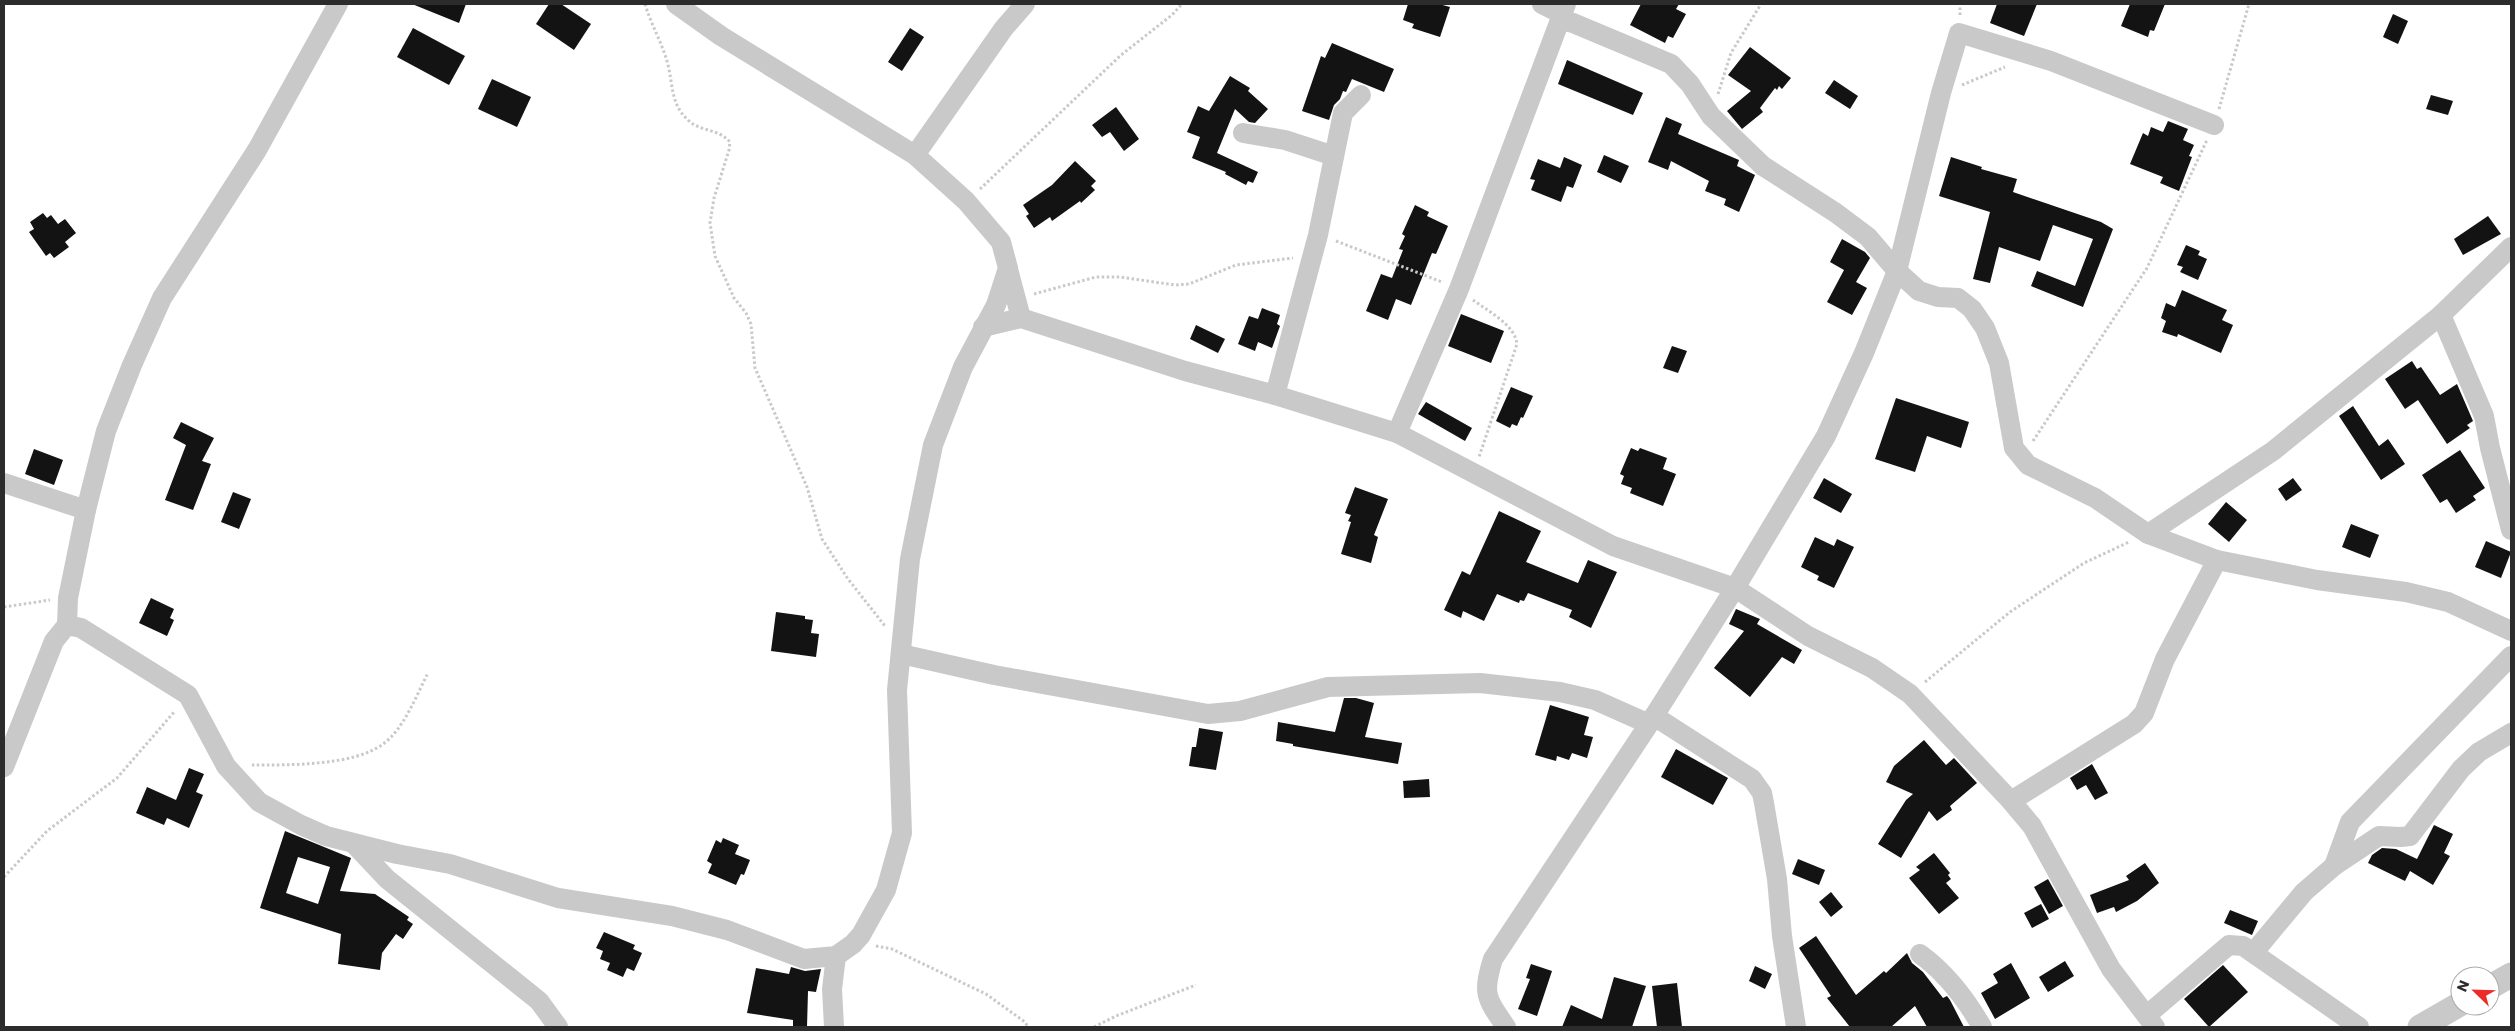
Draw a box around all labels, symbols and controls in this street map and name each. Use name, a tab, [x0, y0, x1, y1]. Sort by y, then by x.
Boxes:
north arrow	[2450, 966, 2500, 1016]
text: N	[2452, 977, 2474, 995]

